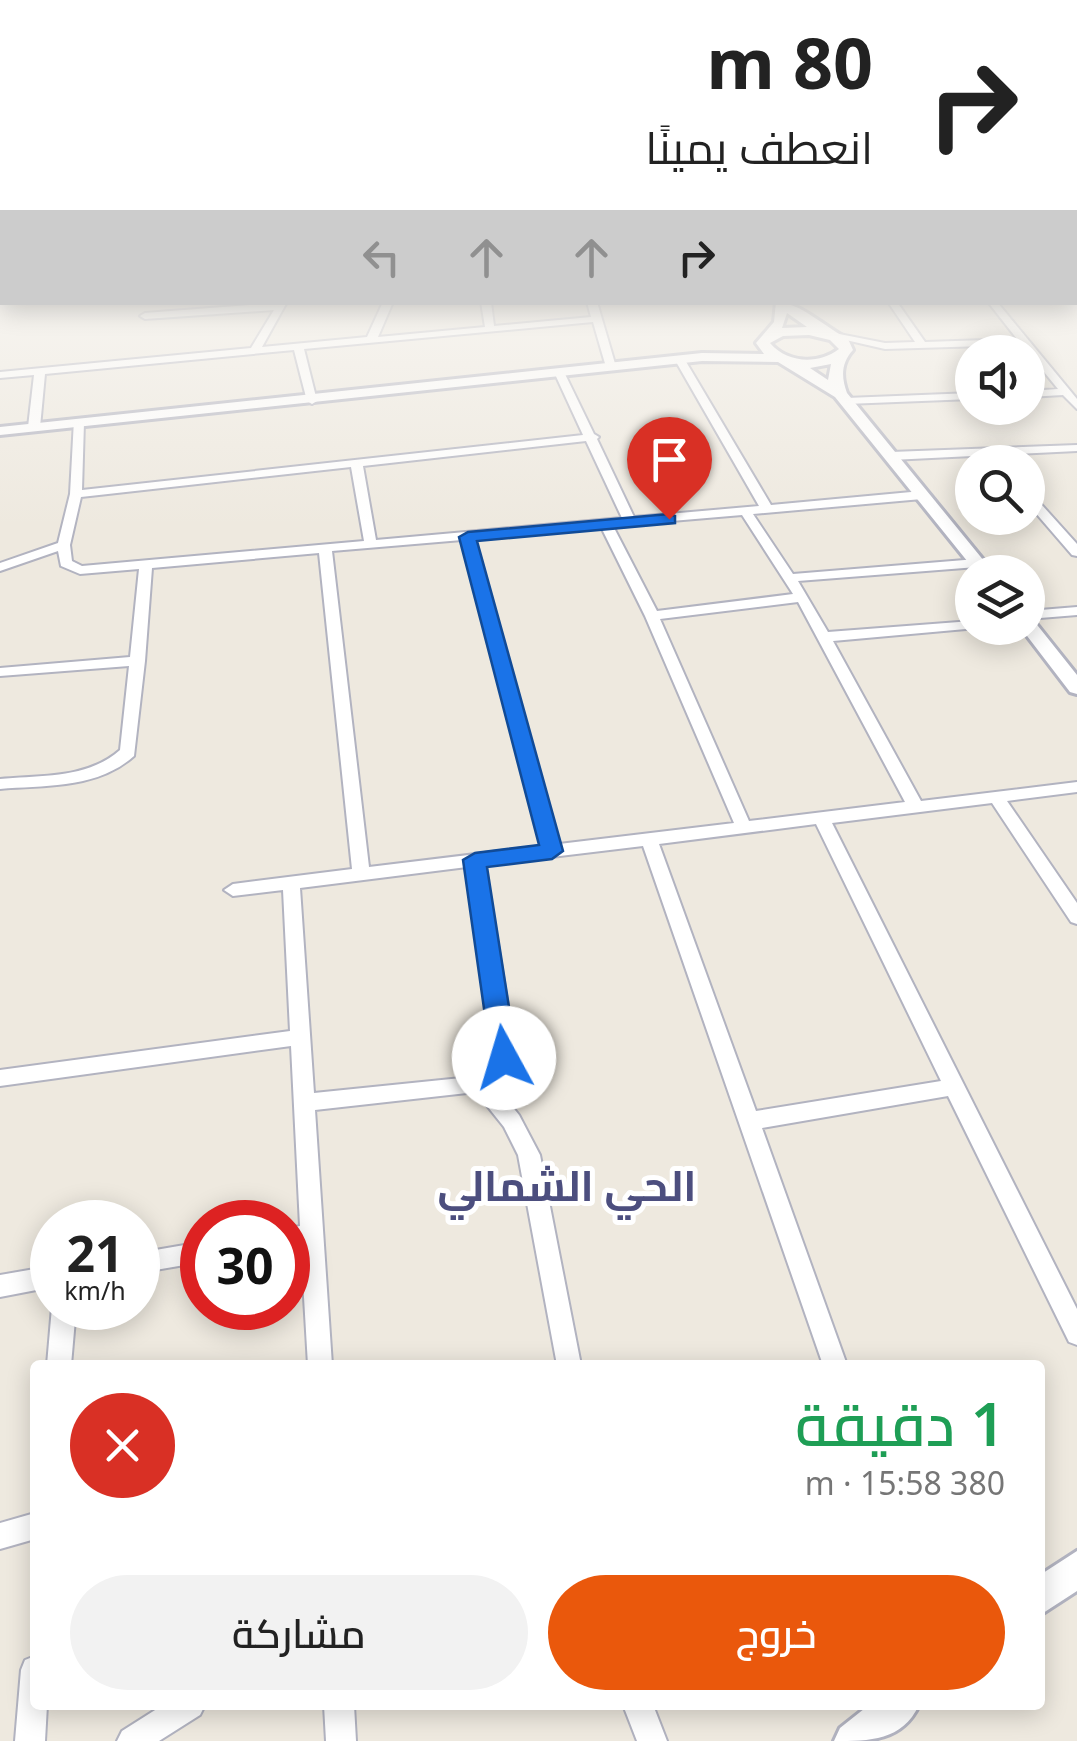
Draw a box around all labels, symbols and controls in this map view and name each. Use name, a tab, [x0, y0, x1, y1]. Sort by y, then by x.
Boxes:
text: 80 m	[706, 14, 873, 110]
icon: right	[908, 40, 1038, 170]
text: انعطف يمينًا	[645, 116, 873, 177]
icon: left	[354, 230, 409, 285]
icon: ahead	[459, 230, 514, 285]
icon: ahead	[564, 230, 619, 285]
icon: right	[669, 230, 724, 285]
map controls	[955, 335, 1045, 645]
button: sound	[955, 335, 1045, 425]
pin	[627, 417, 712, 520]
icon: arrive	[642, 432, 697, 487]
button: search	[955, 445, 1045, 535]
button: layers	[955, 555, 1045, 645]
position arrow	[452, 1006, 556, 1110]
district label: الحي الشمالي	[438, 1156, 696, 1220]
speed limit sign: 30	[180, 1200, 310, 1330]
text: 21	[66, 1219, 124, 1287]
text: km/h	[64, 1273, 126, 1307]
text: 1 دقيقة	[795, 1382, 1005, 1464]
button: close	[70, 1393, 175, 1498]
text: 380 m · 15:58	[805, 1461, 1005, 1504]
button: مشاركة	[70, 1575, 528, 1690]
button: خروج	[548, 1575, 1005, 1690]

